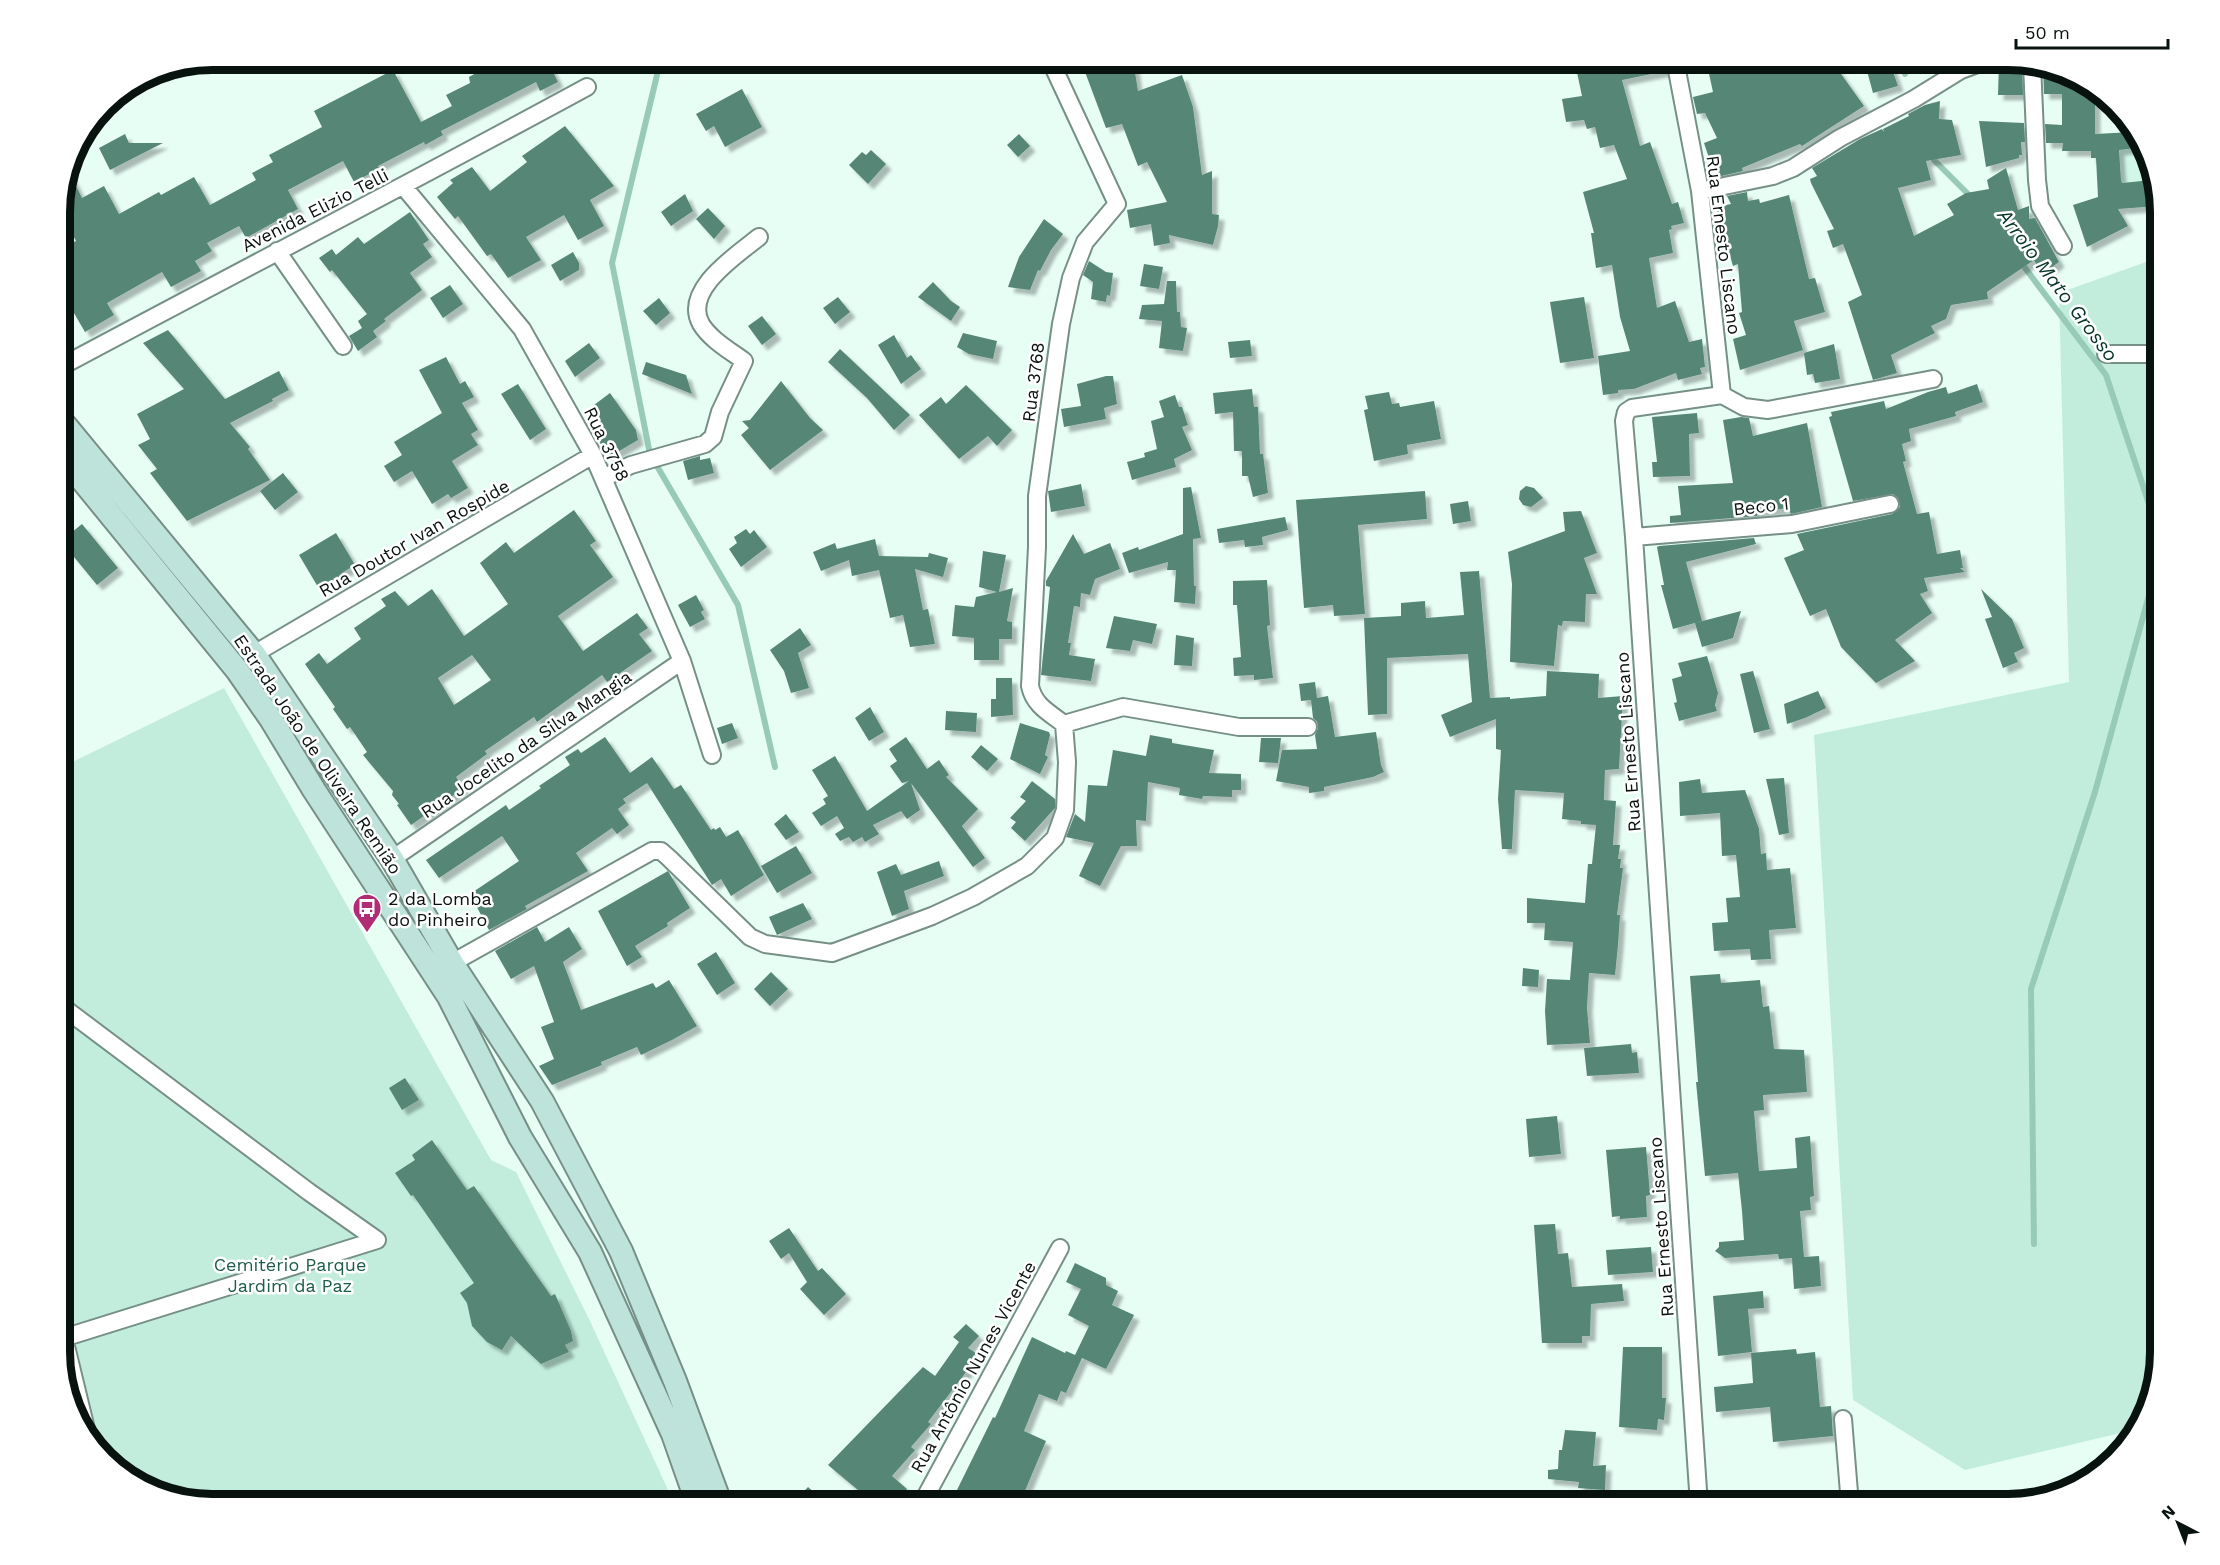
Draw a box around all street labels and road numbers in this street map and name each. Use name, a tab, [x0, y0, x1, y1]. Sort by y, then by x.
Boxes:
street label: Rua Ernesto Liscano	[1703, 154, 1745, 336]
street label: Avenida Elizio Telli	[238, 164, 392, 256]
street label: Rua 3768	[1018, 341, 1048, 423]
street label: Rua 3758	[580, 403, 634, 485]
street label: Rua Doutor Ivan Rospide	[315, 475, 513, 601]
street label: Beco 1	[1732, 493, 1790, 519]
street label: Estrada João de Oliveira Remião	[230, 630, 406, 878]
street label: Rua Ernesto Liscano	[1611, 651, 1645, 833]
street label: Rua Jocelito da Silva Mangia	[417, 666, 635, 822]
street label: Rua Ernesto Liscano	[1644, 1136, 1678, 1318]
street label: Rua Antônio Nunes Vicente	[906, 1257, 1040, 1477]

